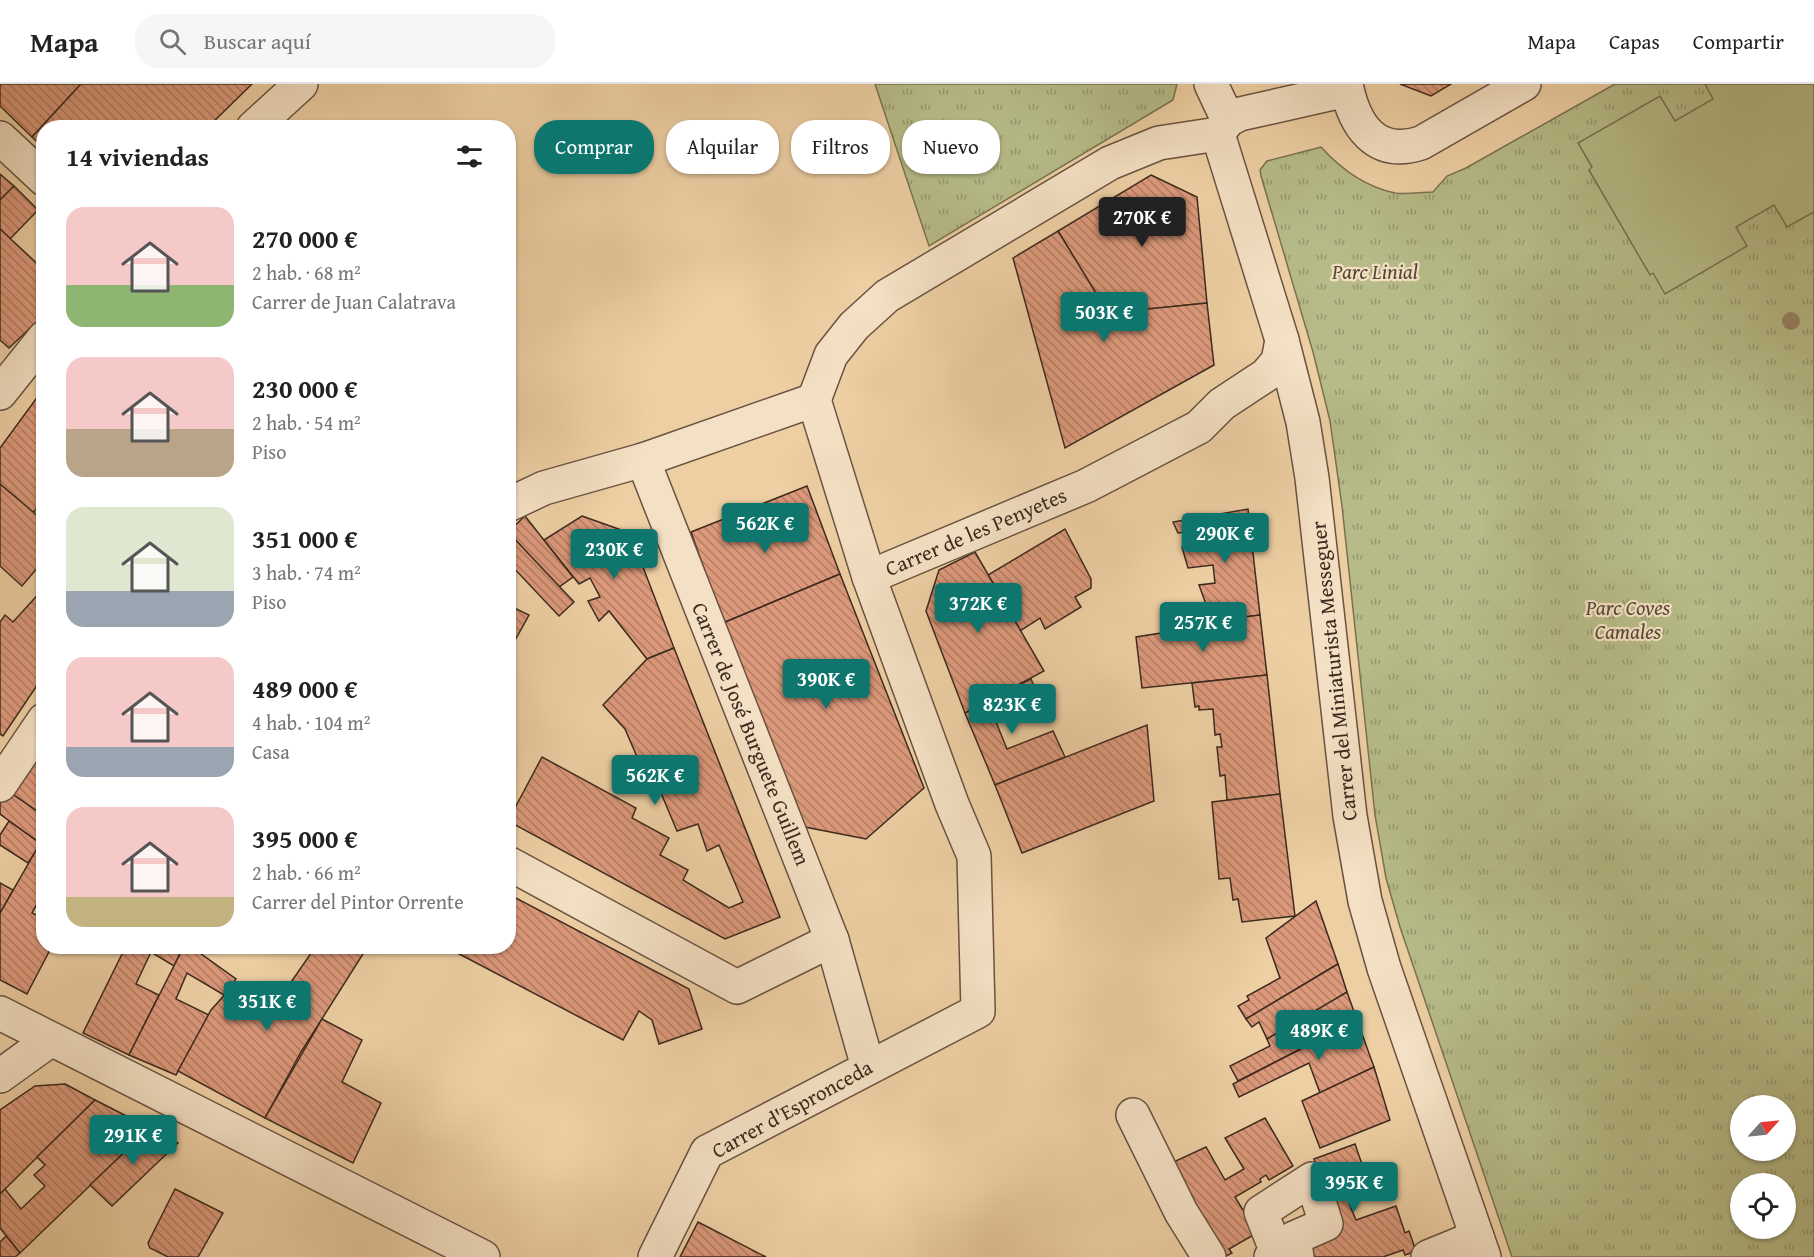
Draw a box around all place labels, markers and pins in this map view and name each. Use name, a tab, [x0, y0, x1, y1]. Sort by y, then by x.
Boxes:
pin: 270K €	[1093, 197, 1191, 248]
pin: 503K €	[1055, 292, 1153, 343]
pin: 562K €	[716, 503, 814, 554]
pin: 290K €	[1176, 513, 1274, 564]
pin: 230K €	[565, 529, 663, 580]
pin: 372K €	[929, 583, 1027, 634]
pin: 257K €	[1154, 602, 1252, 653]
pin: 390K €	[777, 659, 875, 710]
pin: 823K €	[963, 684, 1061, 735]
pin: 562K €	[606, 755, 704, 806]
pin: 351K €	[218, 981, 316, 1032]
pin: 489K €	[1270, 1010, 1368, 1061]
pin: 291K €	[84, 1115, 182, 1166]
pin: 395K €	[1305, 1162, 1403, 1213]

